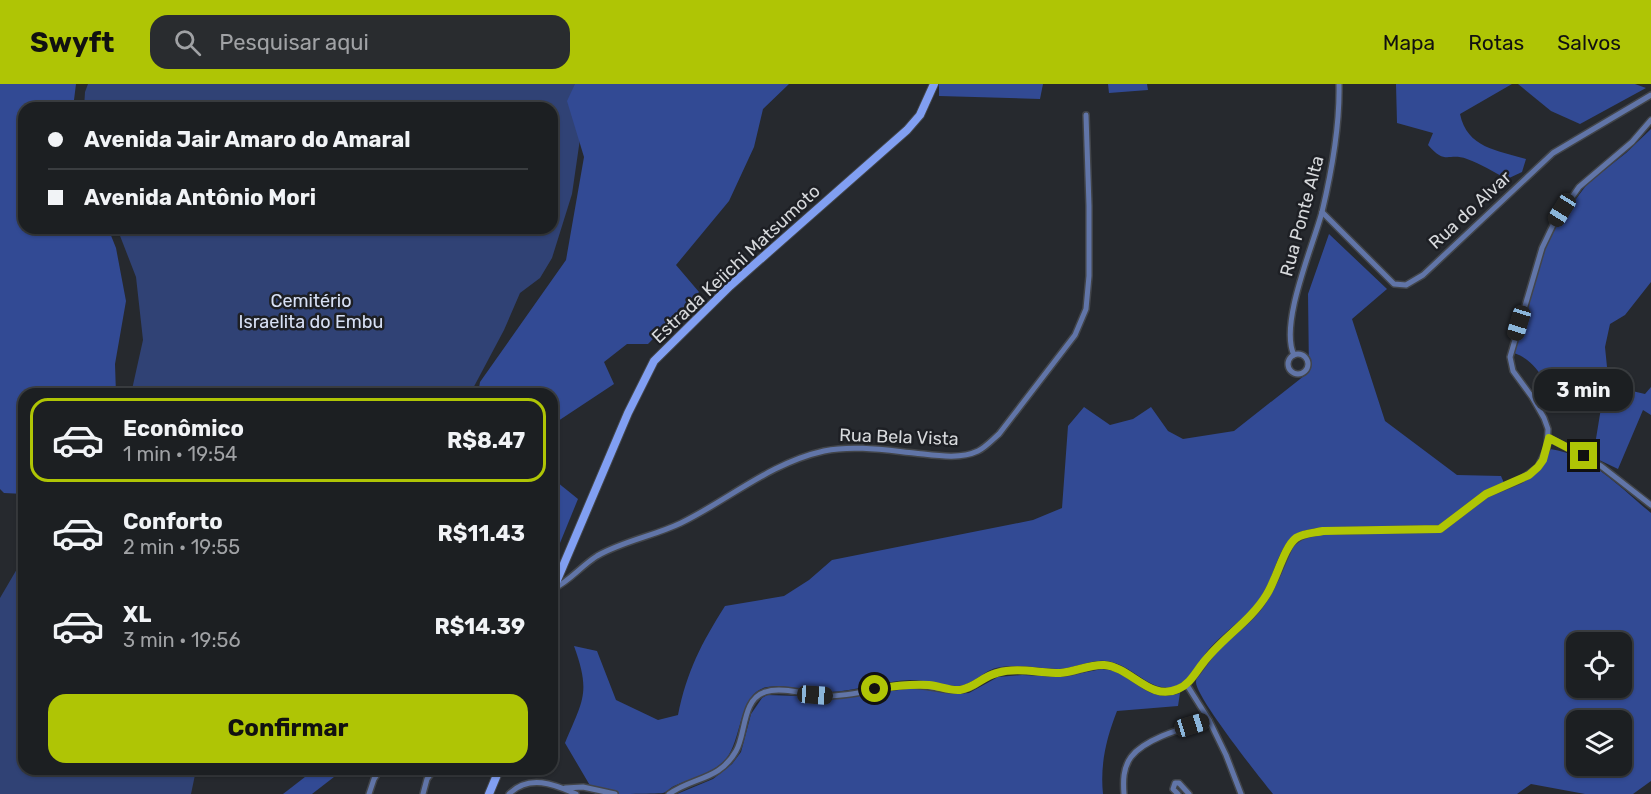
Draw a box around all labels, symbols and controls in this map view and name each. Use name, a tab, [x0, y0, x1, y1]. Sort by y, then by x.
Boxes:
search box	[150, 15, 570, 69]
text: Swyft	[30, 26, 114, 59]
icon: search	[171, 26, 204, 59]
text: Pesquisar aqui	[219, 29, 369, 56]
text: Mapa	[1383, 30, 1435, 55]
text: Rotas	[1468, 30, 1524, 55]
text: Salvos	[1557, 30, 1621, 55]
text: Avenida Jair Amaro do Amaral	[84, 126, 411, 153]
street label: Rua Ponte Alta	[1275, 153, 1329, 279]
street label: Rua do Alvar	[1424, 166, 1516, 254]
street label: Estrada Keiichi Matsumoto	[647, 180, 825, 348]
text: Avenida Antônio Mori	[84, 184, 316, 211]
car	[1545, 190, 1579, 230]
park label: Cemitério Israelita do Embu	[239, 290, 383, 333]
car	[1505, 303, 1533, 343]
callout: 3 min	[1534, 369, 1634, 411]
text: 3 min	[1556, 378, 1611, 402]
icon: car	[51, 413, 105, 467]
text: Econômico	[123, 415, 244, 442]
street label: Rua Bela Vista	[839, 424, 959, 450]
text: R$8.47	[447, 427, 525, 454]
text: 1 min · 19:54	[123, 442, 237, 466]
route end	[1570, 442, 1597, 469]
icon: car	[51, 506, 105, 560]
text: Conforto	[123, 508, 223, 535]
text: R$11.43	[438, 520, 525, 547]
text: 2 min · 19:55	[123, 535, 240, 559]
icon: car	[51, 599, 105, 653]
text: XL	[123, 601, 151, 628]
text: R$14.39	[434, 613, 525, 640]
text: 3 min · 19:56	[123, 628, 241, 652]
map controls	[1566, 632, 1632, 776]
button: locate	[1566, 632, 1632, 698]
route start	[861, 675, 888, 702]
car	[796, 685, 834, 705]
button: Confirmar	[48, 694, 528, 763]
button: layers	[1566, 710, 1632, 776]
car	[1172, 711, 1212, 739]

